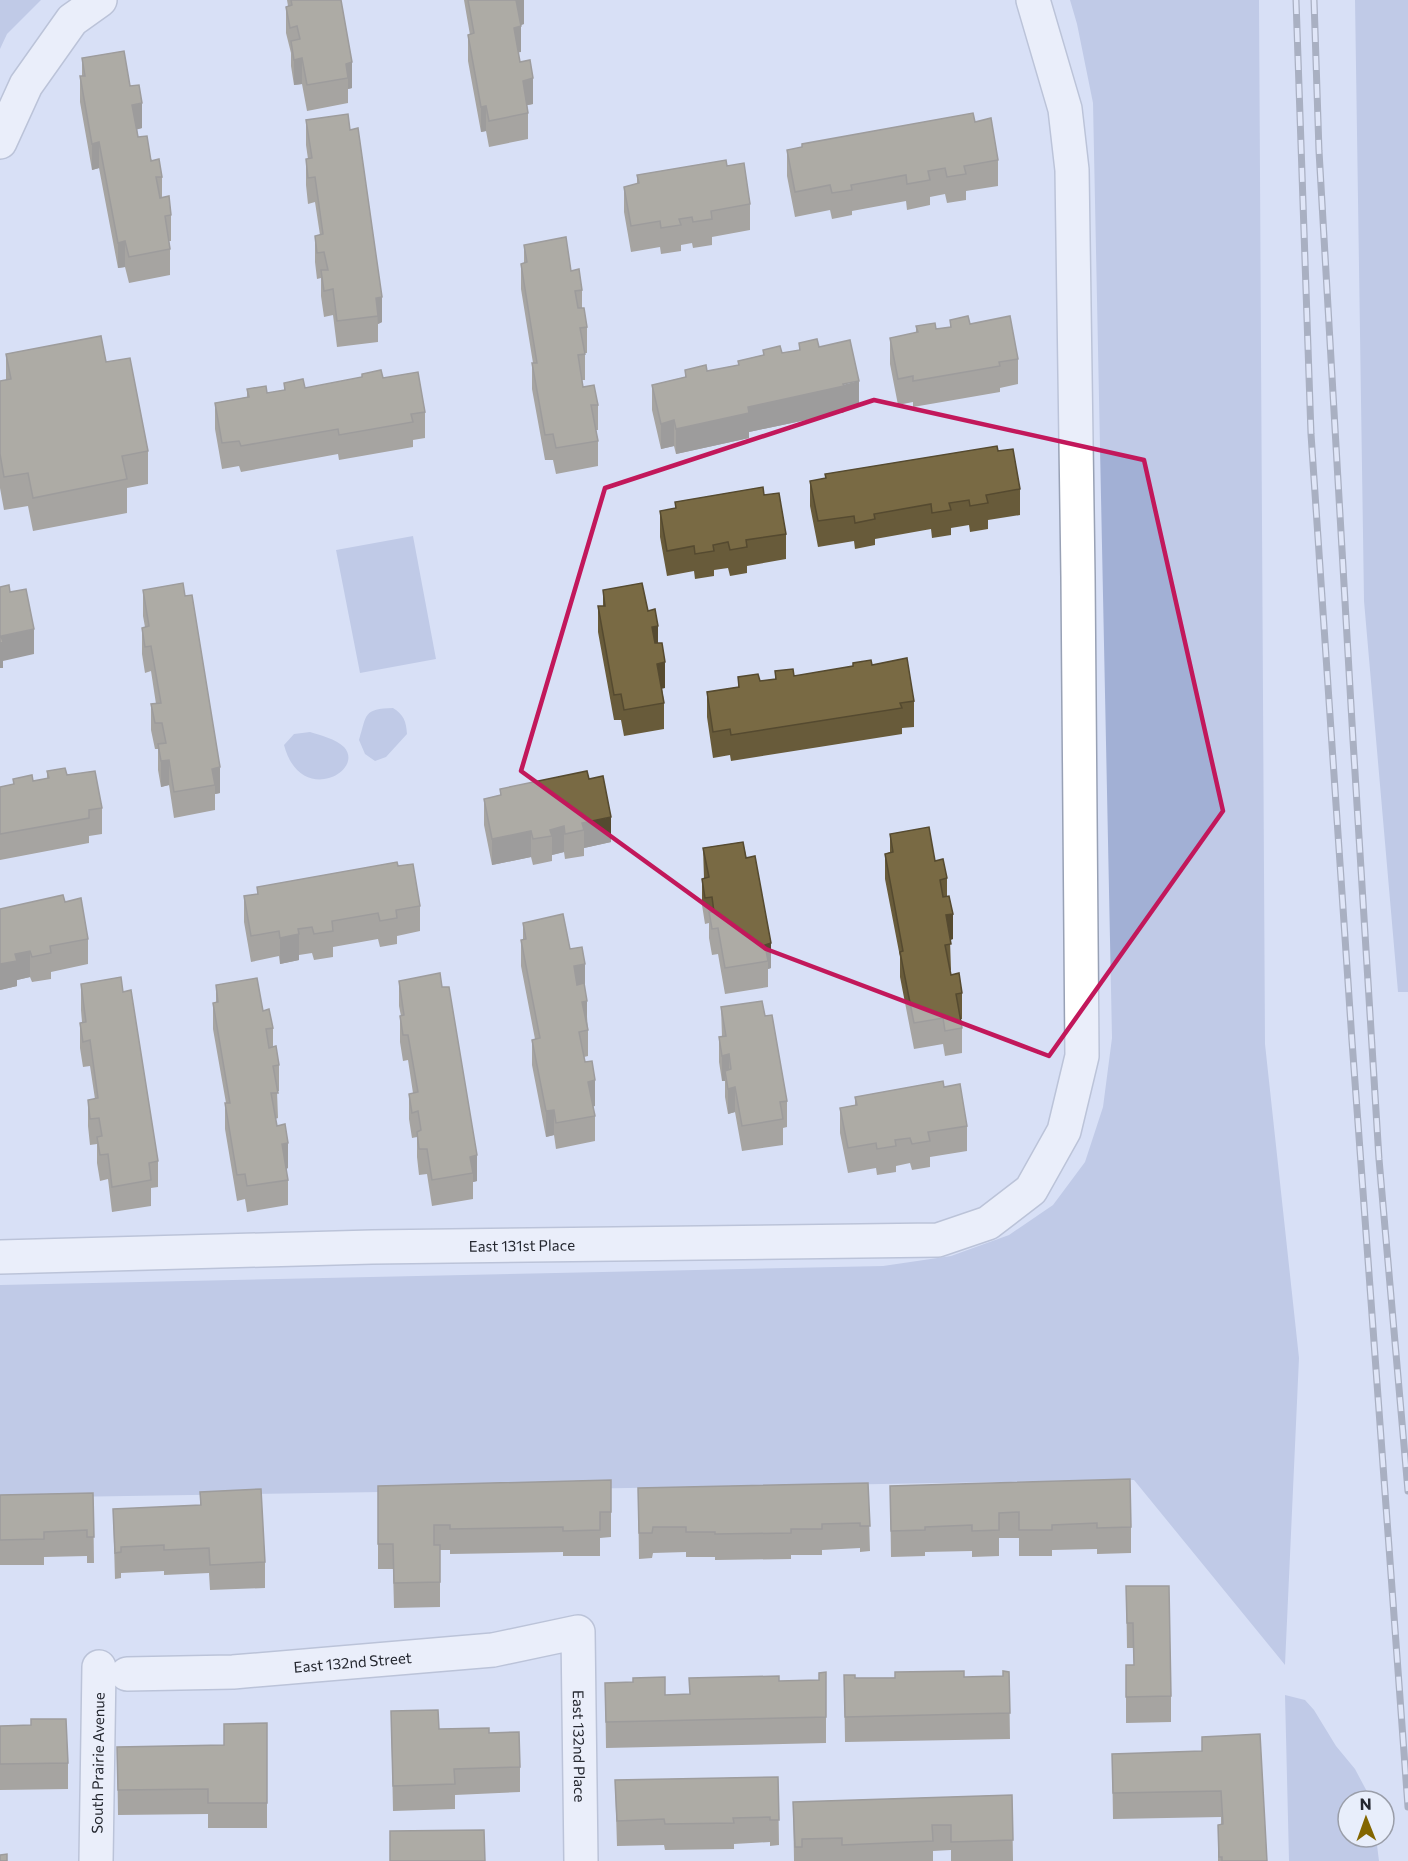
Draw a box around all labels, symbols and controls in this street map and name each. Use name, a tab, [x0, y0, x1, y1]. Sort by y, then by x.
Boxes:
street label: East 131st Place	[469, 1235, 575, 1255]
street label: East 132nd Street	[293, 1648, 412, 1676]
street label: East 132nd Place	[570, 1690, 589, 1803]
street label: South Prairie Avenue	[87, 1692, 108, 1834]
north arrow	[1336, 1789, 1396, 1849]
text: N	[1360, 1794, 1372, 1813]

